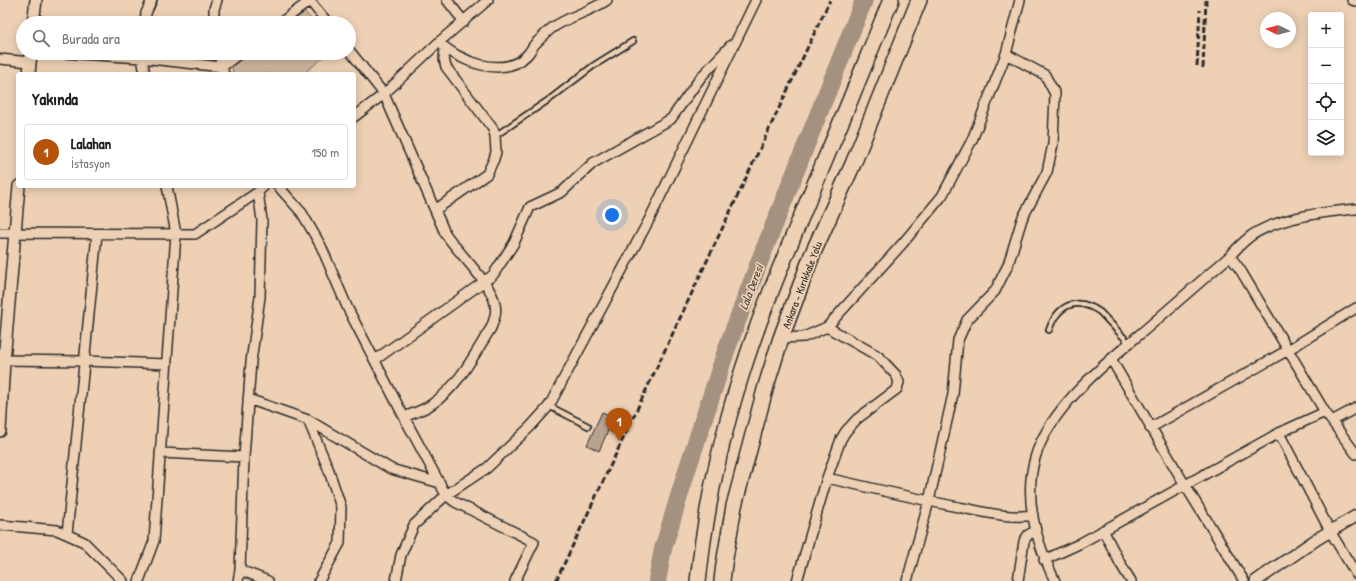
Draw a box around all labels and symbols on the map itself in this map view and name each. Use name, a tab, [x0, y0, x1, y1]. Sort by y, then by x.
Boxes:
north arrow	[1260, 12, 1296, 48]
your location	[602, 205, 622, 225]
street label: Ankara - Kırıkkale Yolu	[779, 239, 825, 330]
water label: Lala Deresi	[735, 261, 768, 312]
pin: 1	[606, 408, 632, 441]

